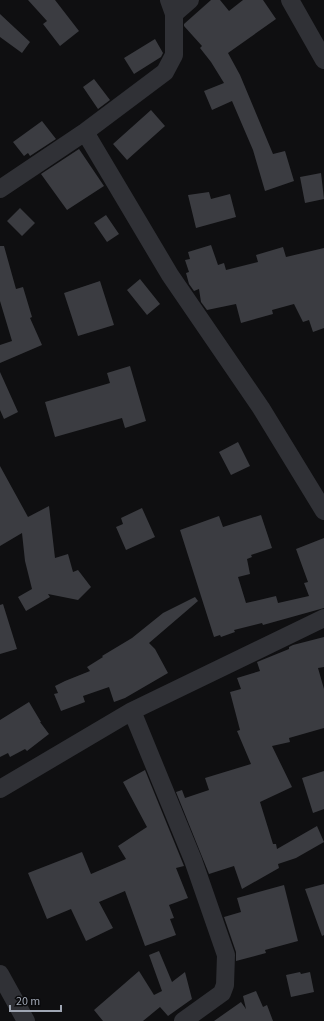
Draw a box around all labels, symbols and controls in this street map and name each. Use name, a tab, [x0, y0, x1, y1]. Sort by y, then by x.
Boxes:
scale bar	[10, 987, 61, 1013]
text: 20 m	[16, 993, 40, 1010]

